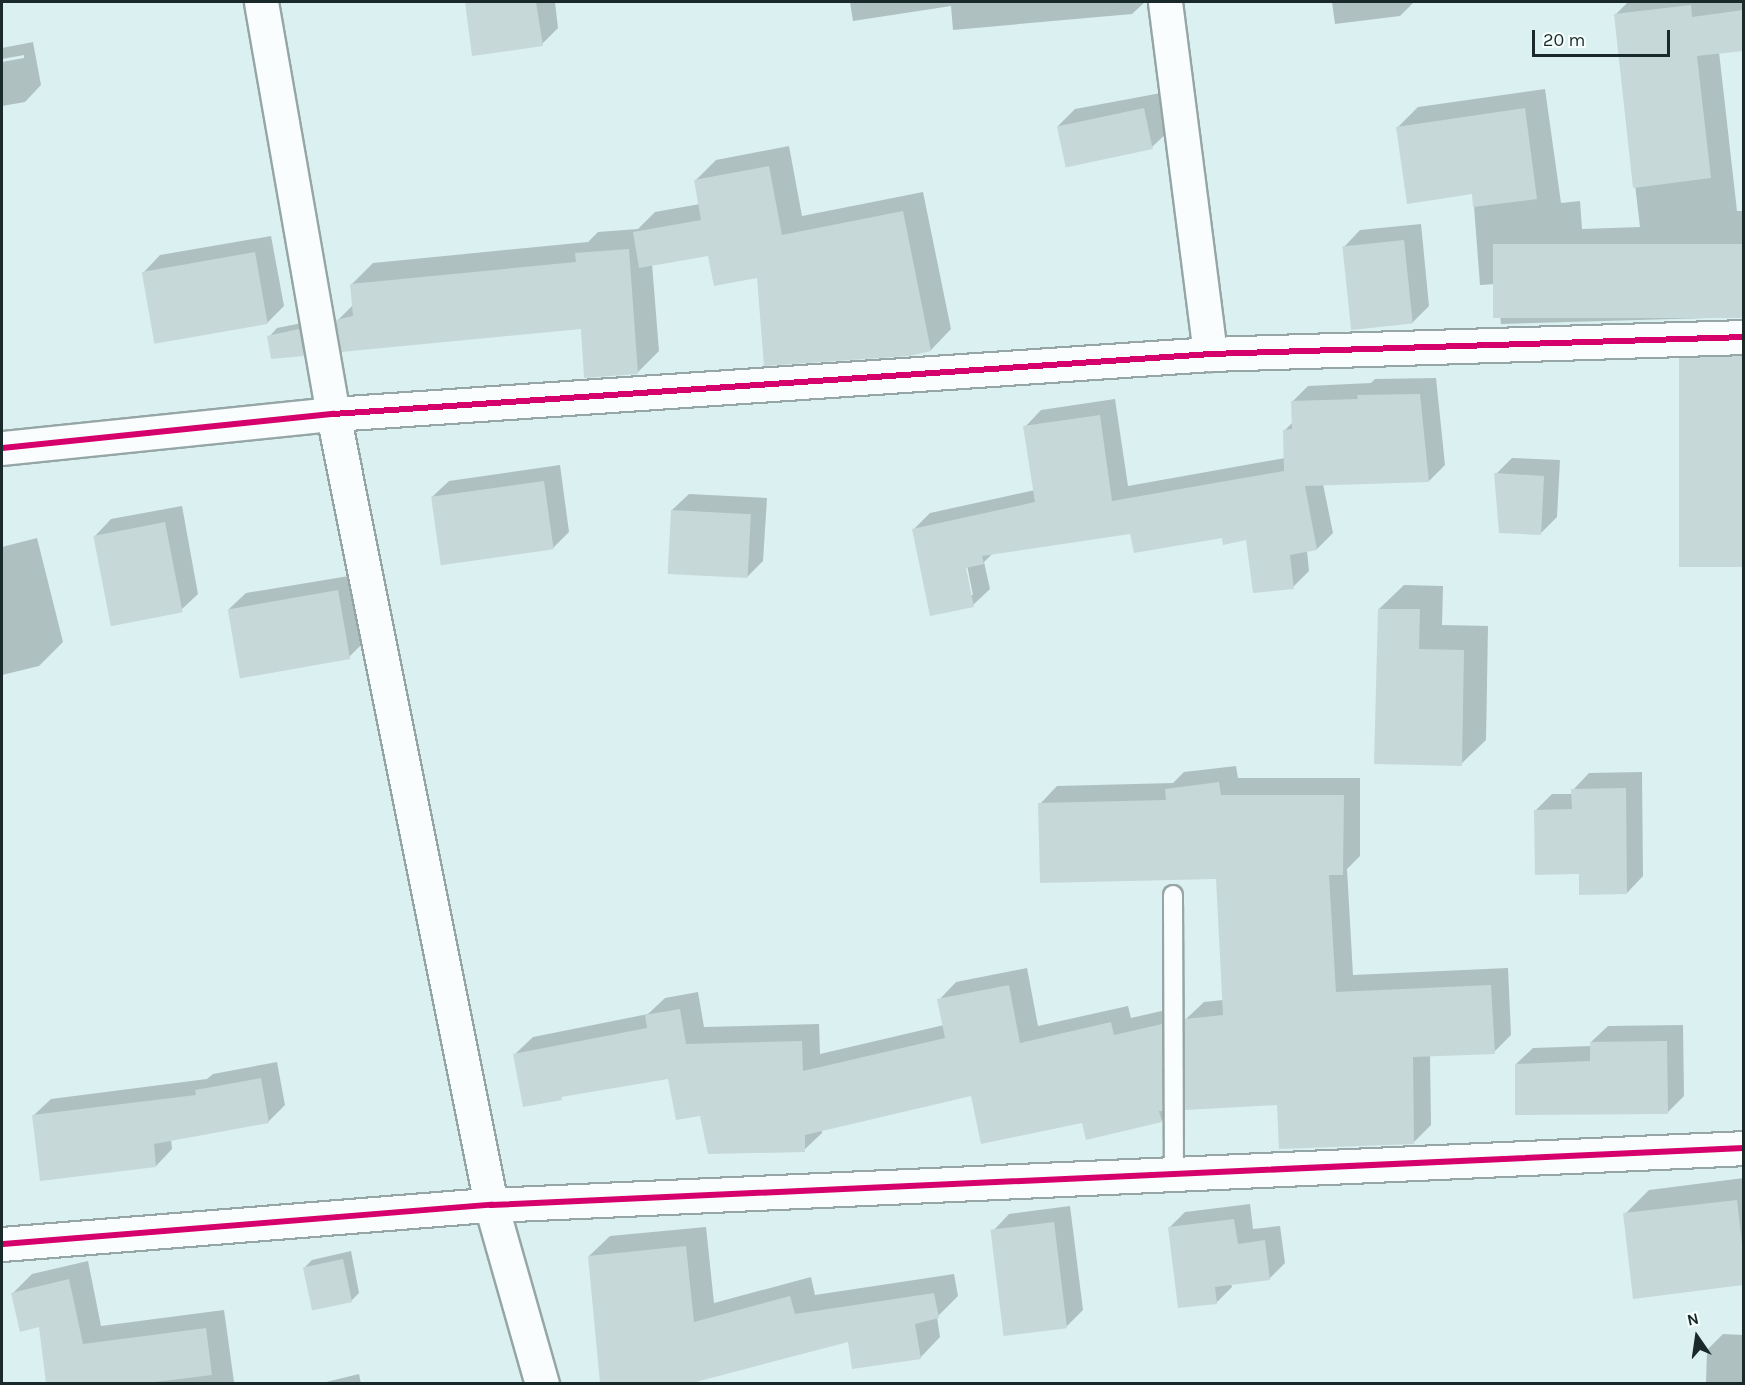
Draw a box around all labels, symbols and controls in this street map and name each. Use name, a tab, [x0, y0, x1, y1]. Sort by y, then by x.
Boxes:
scale bar	[1535, 18, 1673, 56]
text: 20 m	[1543, 29, 1585, 51]
north arrow	[1667, 1307, 1727, 1367]
text: N	[1685, 1308, 1701, 1330]

